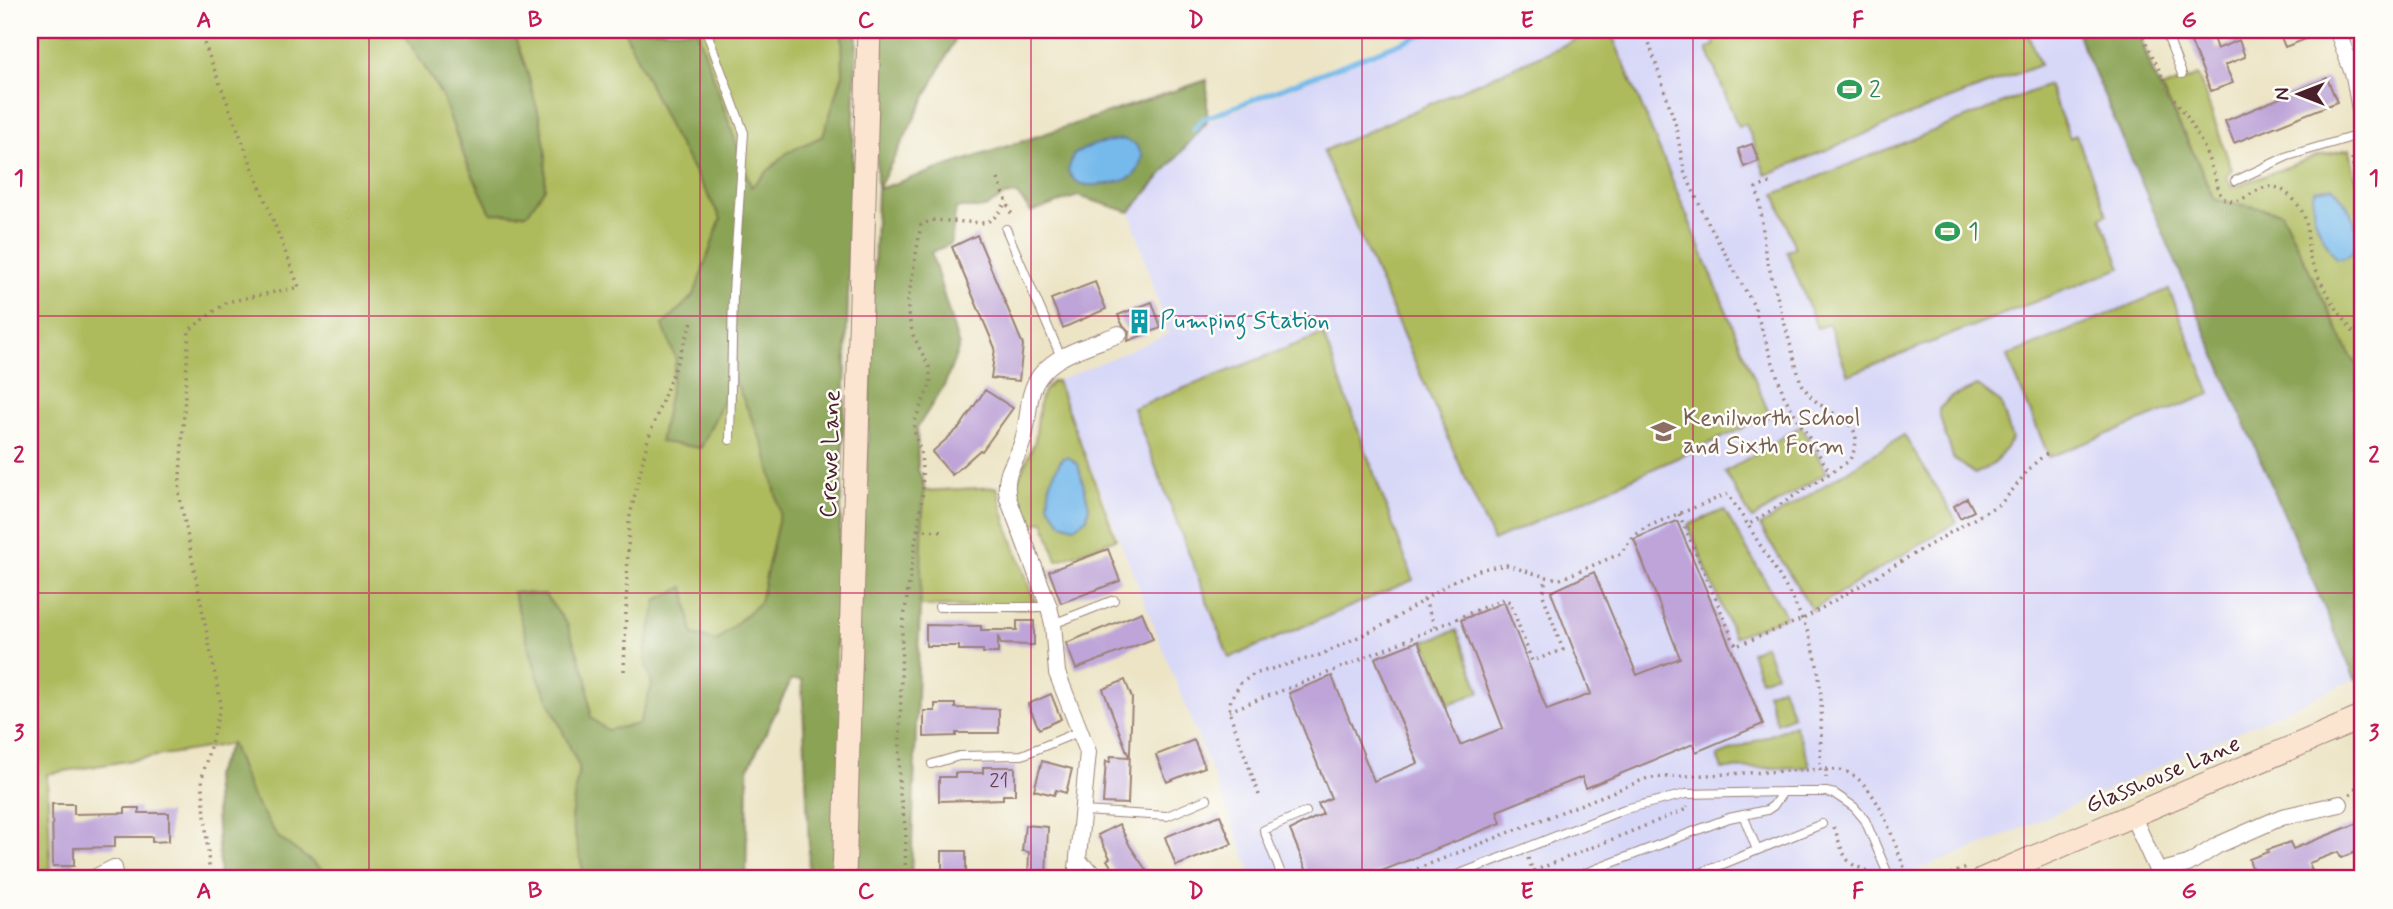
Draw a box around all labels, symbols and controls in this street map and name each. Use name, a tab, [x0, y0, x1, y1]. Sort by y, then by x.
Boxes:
text: A	[196, 6, 212, 36]
text: B	[528, 6, 543, 36]
text: C	[858, 6, 875, 36]
text: D	[1188, 6, 1204, 36]
text: E	[1520, 6, 1534, 36]
text: F	[1852, 6, 1864, 36]
text: G	[2181, 6, 2197, 36]
north arrow	[2264, 60, 2334, 130]
place label: 2	[1869, 75, 1881, 106]
sports icon: 2	[1835, 76, 1863, 104]
text: N	[2271, 88, 2296, 100]
text: 1	[14, 164, 24, 194]
text: 1	[2369, 164, 2379, 194]
place label: 1	[1968, 217, 1979, 248]
sports icon: 1	[1934, 218, 1962, 246]
place label: Pumping Station	[1160, 306, 1330, 340]
building icon: Pumping Station	[1126, 307, 1154, 335]
street label: Crewe Lane	[813, 389, 849, 518]
place label: Kenilworth School and Sixth Form	[1683, 403, 1860, 462]
school or university icon: Kenilworth School and Sixth Form	[1649, 418, 1677, 446]
text: 2	[13, 441, 25, 471]
text: 2	[2368, 441, 2380, 471]
text: 3	[14, 719, 25, 749]
text: 3	[2369, 719, 2380, 749]
street label: Glasshouse Lane	[2081, 728, 2245, 822]
house number: 21	[989, 767, 1009, 795]
text: A	[196, 877, 212, 907]
text: B	[528, 877, 543, 907]
text: C	[858, 877, 875, 907]
text: D	[1188, 877, 1204, 907]
text: E	[1520, 877, 1534, 907]
text: F	[1852, 877, 1864, 907]
text: G	[2181, 877, 2197, 907]

